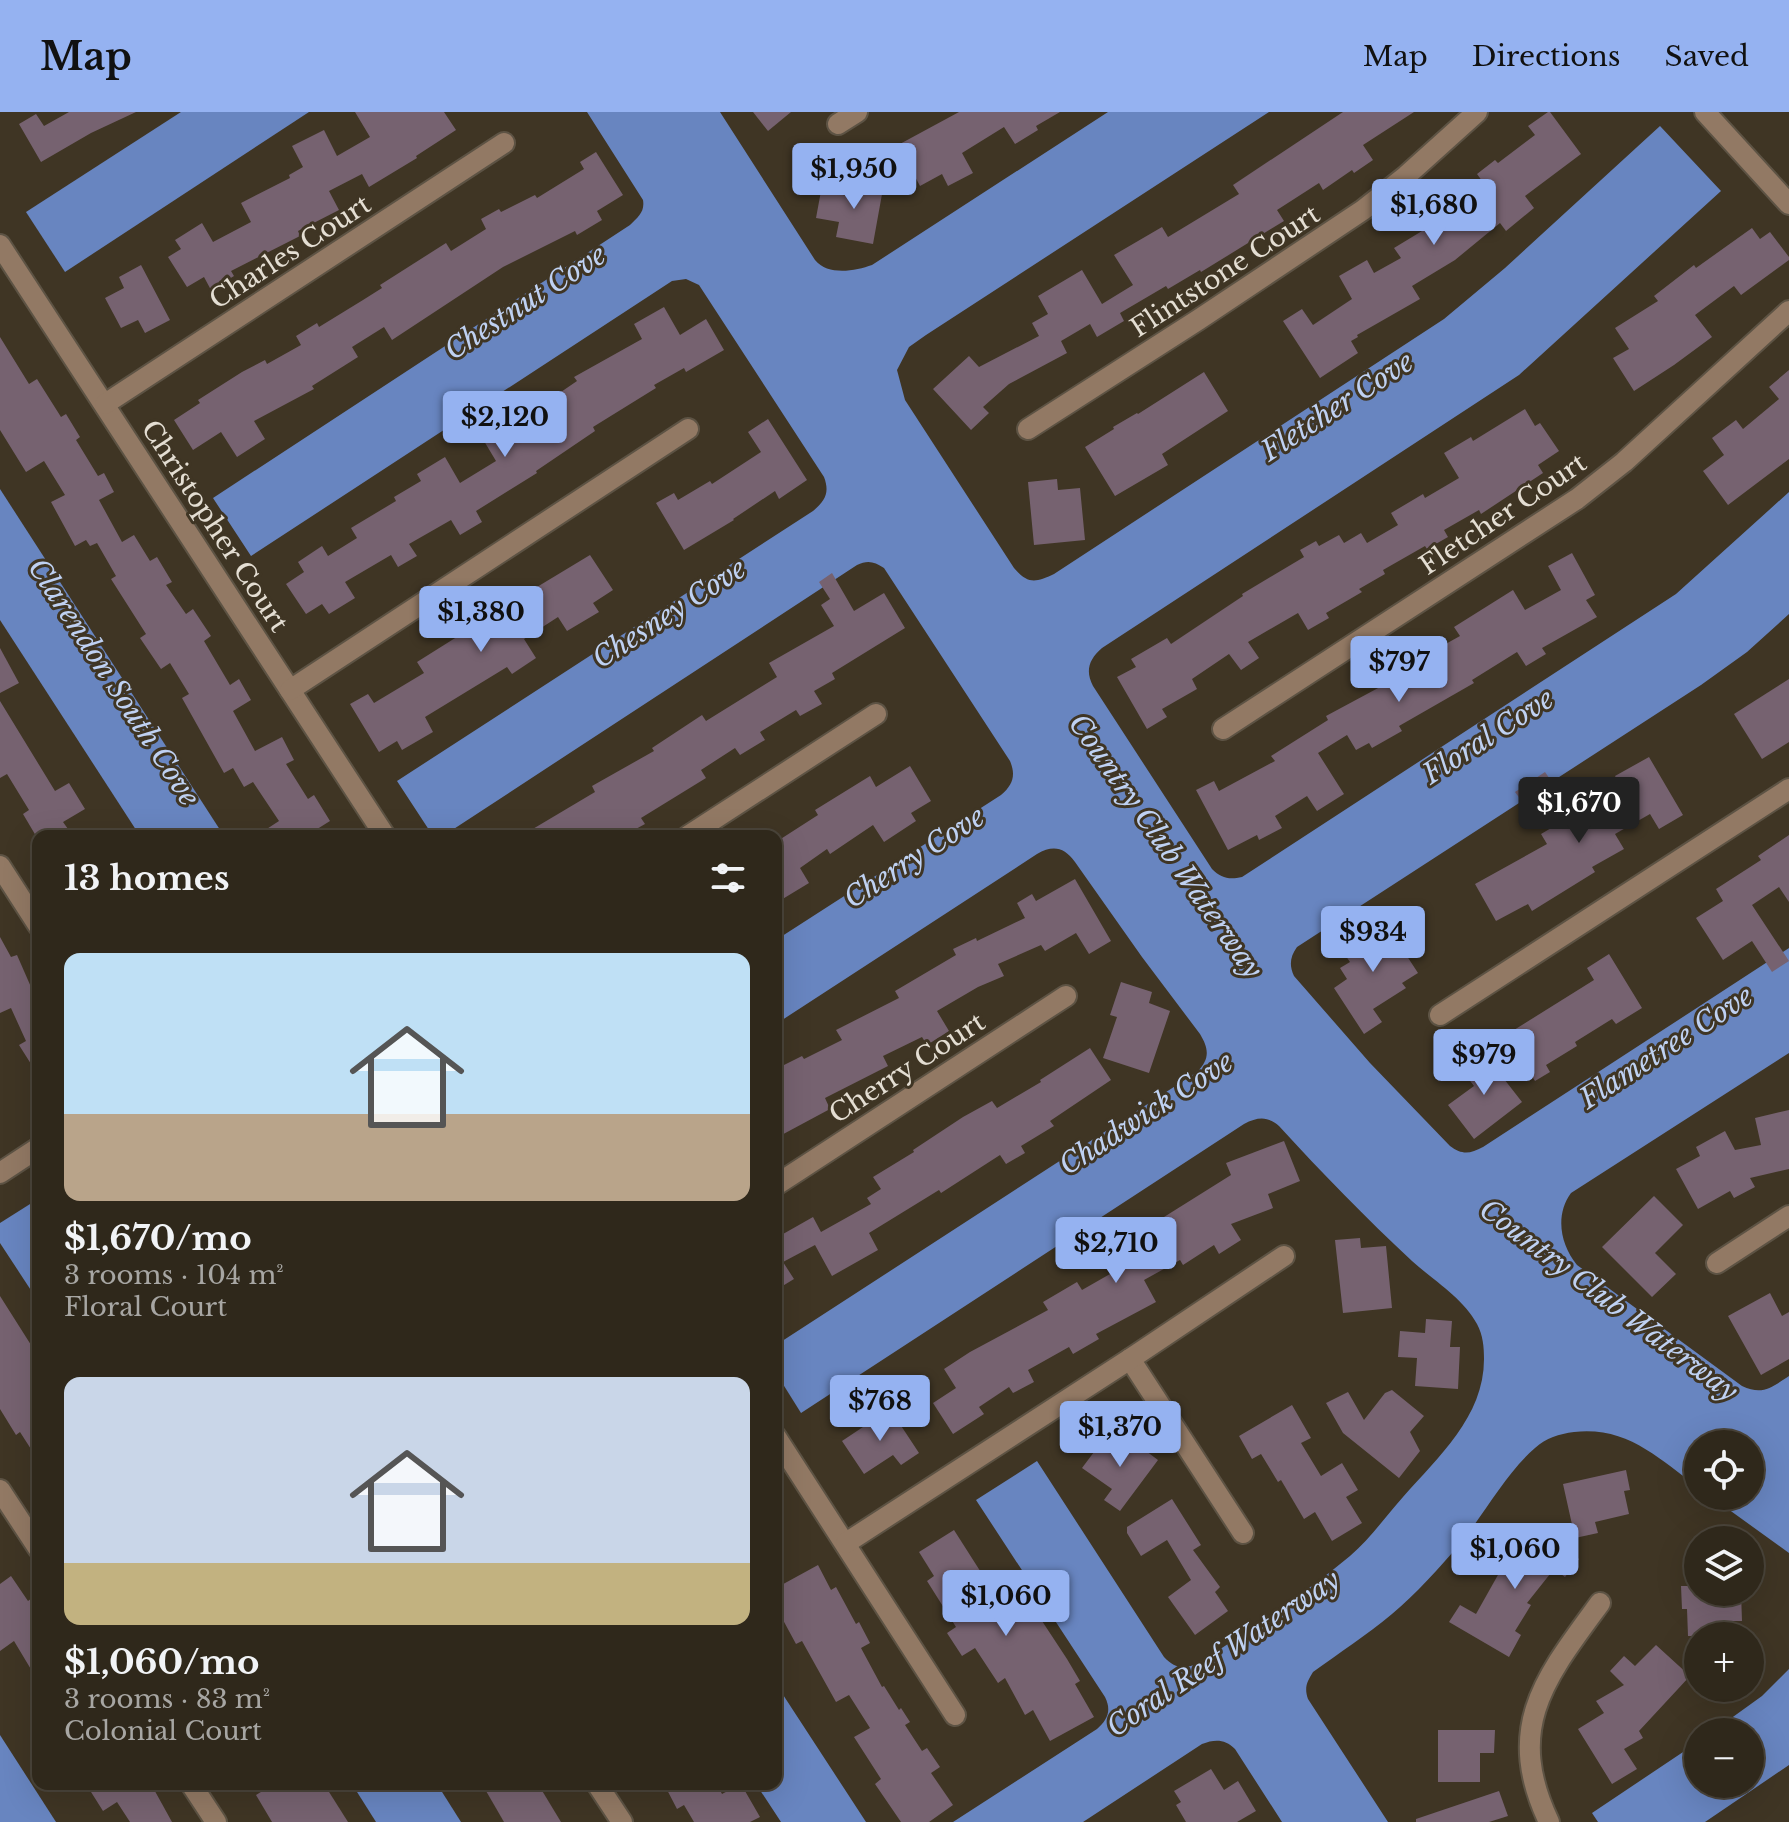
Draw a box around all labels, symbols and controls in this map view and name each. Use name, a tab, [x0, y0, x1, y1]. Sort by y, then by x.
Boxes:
text: Map	[40, 33, 132, 80]
text: Map	[1363, 39, 1428, 74]
text: Directions	[1472, 39, 1621, 74]
text: Saved	[1665, 39, 1749, 74]
pin: $1,950	[789, 143, 919, 211]
text: $1,950	[810, 153, 898, 185]
pin: $1,680	[1369, 179, 1499, 247]
street label: Charles Court	[203, 188, 377, 316]
text: $1,680	[1390, 189, 1478, 221]
street label: Flintstone Court	[1124, 198, 1326, 344]
water label: Chestnut Cove	[438, 237, 613, 368]
water label: Fletcher Cove	[1254, 344, 1420, 469]
pin: $2,120	[440, 391, 570, 459]
text: $2,120	[461, 401, 549, 433]
street label: Christopher Court	[135, 414, 295, 638]
street label: Fletcher Court	[1414, 446, 1593, 582]
water label: Chesney Cove	[586, 551, 753, 676]
water label: Clarendon South Cove	[20, 552, 207, 813]
pin: $1,380	[416, 586, 546, 654]
text: $1,380	[437, 596, 525, 628]
pin: $797	[1352, 636, 1446, 704]
text: $797	[1368, 646, 1430, 678]
water label: Floral Cove	[1415, 681, 1561, 792]
water label: Country Club Waterway	[1061, 707, 1270, 986]
pin: $1,670	[1514, 777, 1644, 845]
text: $1,670	[1536, 787, 1622, 819]
water label: Cherry Cove	[837, 799, 991, 916]
icon: filters	[706, 856, 750, 900]
text: 13 homes	[64, 857, 230, 899]
pin: $934	[1326, 906, 1420, 974]
text: $934	[1339, 916, 1407, 948]
water label: Flametree Cove	[1572, 978, 1760, 1117]
icon: home	[335, 1005, 479, 1149]
street label: Cherry Court	[823, 1006, 991, 1130]
pin: $979	[1437, 1029, 1531, 1097]
text: $979	[1451, 1039, 1517, 1071]
water label: Chadwick Cove	[1053, 1044, 1240, 1183]
water label: Country Club Waterway	[1473, 1192, 1745, 1409]
text: $1,670/mo	[64, 1217, 252, 1259]
pin: $2,710	[1051, 1217, 1181, 1285]
text: $2,710	[1073, 1227, 1159, 1259]
text: 3 rooms · 104 m²	[64, 1259, 284, 1291]
text: Floral Court	[64, 1291, 227, 1323]
pin: $768	[833, 1375, 927, 1443]
text: $768	[848, 1385, 912, 1417]
pin: $1,370	[1055, 1401, 1185, 1469]
text: $1,370	[1078, 1411, 1162, 1443]
icon: home	[335, 1429, 479, 1573]
map controls	[1684, 1430, 1764, 1798]
button: locate	[1684, 1430, 1764, 1510]
pin: $1,060	[1450, 1523, 1580, 1591]
button: layers	[1684, 1526, 1764, 1606]
text: $1,060	[1469, 1533, 1561, 1565]
water label: Coral Reef Waterway	[1100, 1562, 1347, 1745]
pin: $1,060	[941, 1570, 1071, 1638]
text: $1,060	[960, 1580, 1052, 1612]
button: +	[1684, 1622, 1764, 1702]
text: $1,060/mo	[64, 1641, 259, 1683]
text: 3 rooms · 83 m²	[64, 1683, 270, 1715]
text: Colonial Court	[64, 1715, 262, 1747]
button: −	[1684, 1718, 1764, 1798]

